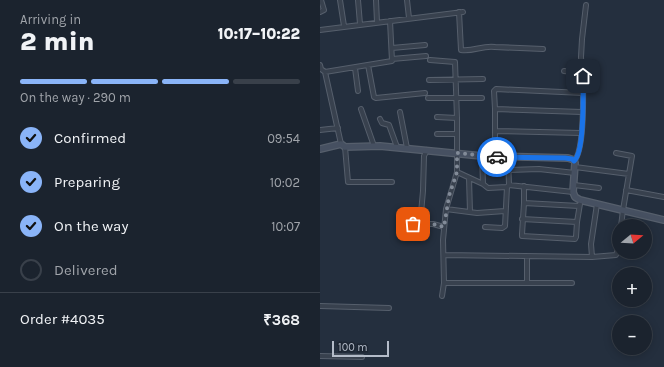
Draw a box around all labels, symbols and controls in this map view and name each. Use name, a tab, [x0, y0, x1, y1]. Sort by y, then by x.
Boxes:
text: Arriving in	[20, 12, 81, 27]
text: 10:17–10:22	[218, 25, 300, 43]
text: 2 min	[20, 26, 95, 57]
pin	[566, 59, 600, 93]
icon: home	[572, 65, 594, 87]
text: On the way · 290 m	[20, 90, 131, 105]
icon: check	[20, 127, 42, 149]
text: Confirmed	[54, 129, 126, 147]
text: 09:54	[267, 131, 300, 146]
courier	[477, 137, 517, 177]
icon: car	[486, 146, 508, 168]
icon: check	[20, 171, 42, 193]
text: Preparing	[54, 173, 120, 191]
text: 10:02	[270, 175, 300, 190]
pin	[396, 207, 430, 241]
icon: bag	[402, 213, 424, 235]
icon: check	[20, 215, 42, 237]
text: On the way	[54, 217, 128, 235]
text: 10:07	[271, 219, 300, 234]
north arrow	[612, 219, 652, 259]
map controls	[612, 219, 652, 355]
text: Delivered	[54, 261, 118, 279]
button: +	[612, 267, 652, 307]
text: Order #4035	[20, 310, 105, 328]
text: ₹368	[263, 311, 300, 329]
button: −	[612, 315, 652, 355]
scale bar	[332, 339, 389, 358]
text: 100 m	[338, 341, 368, 354]

